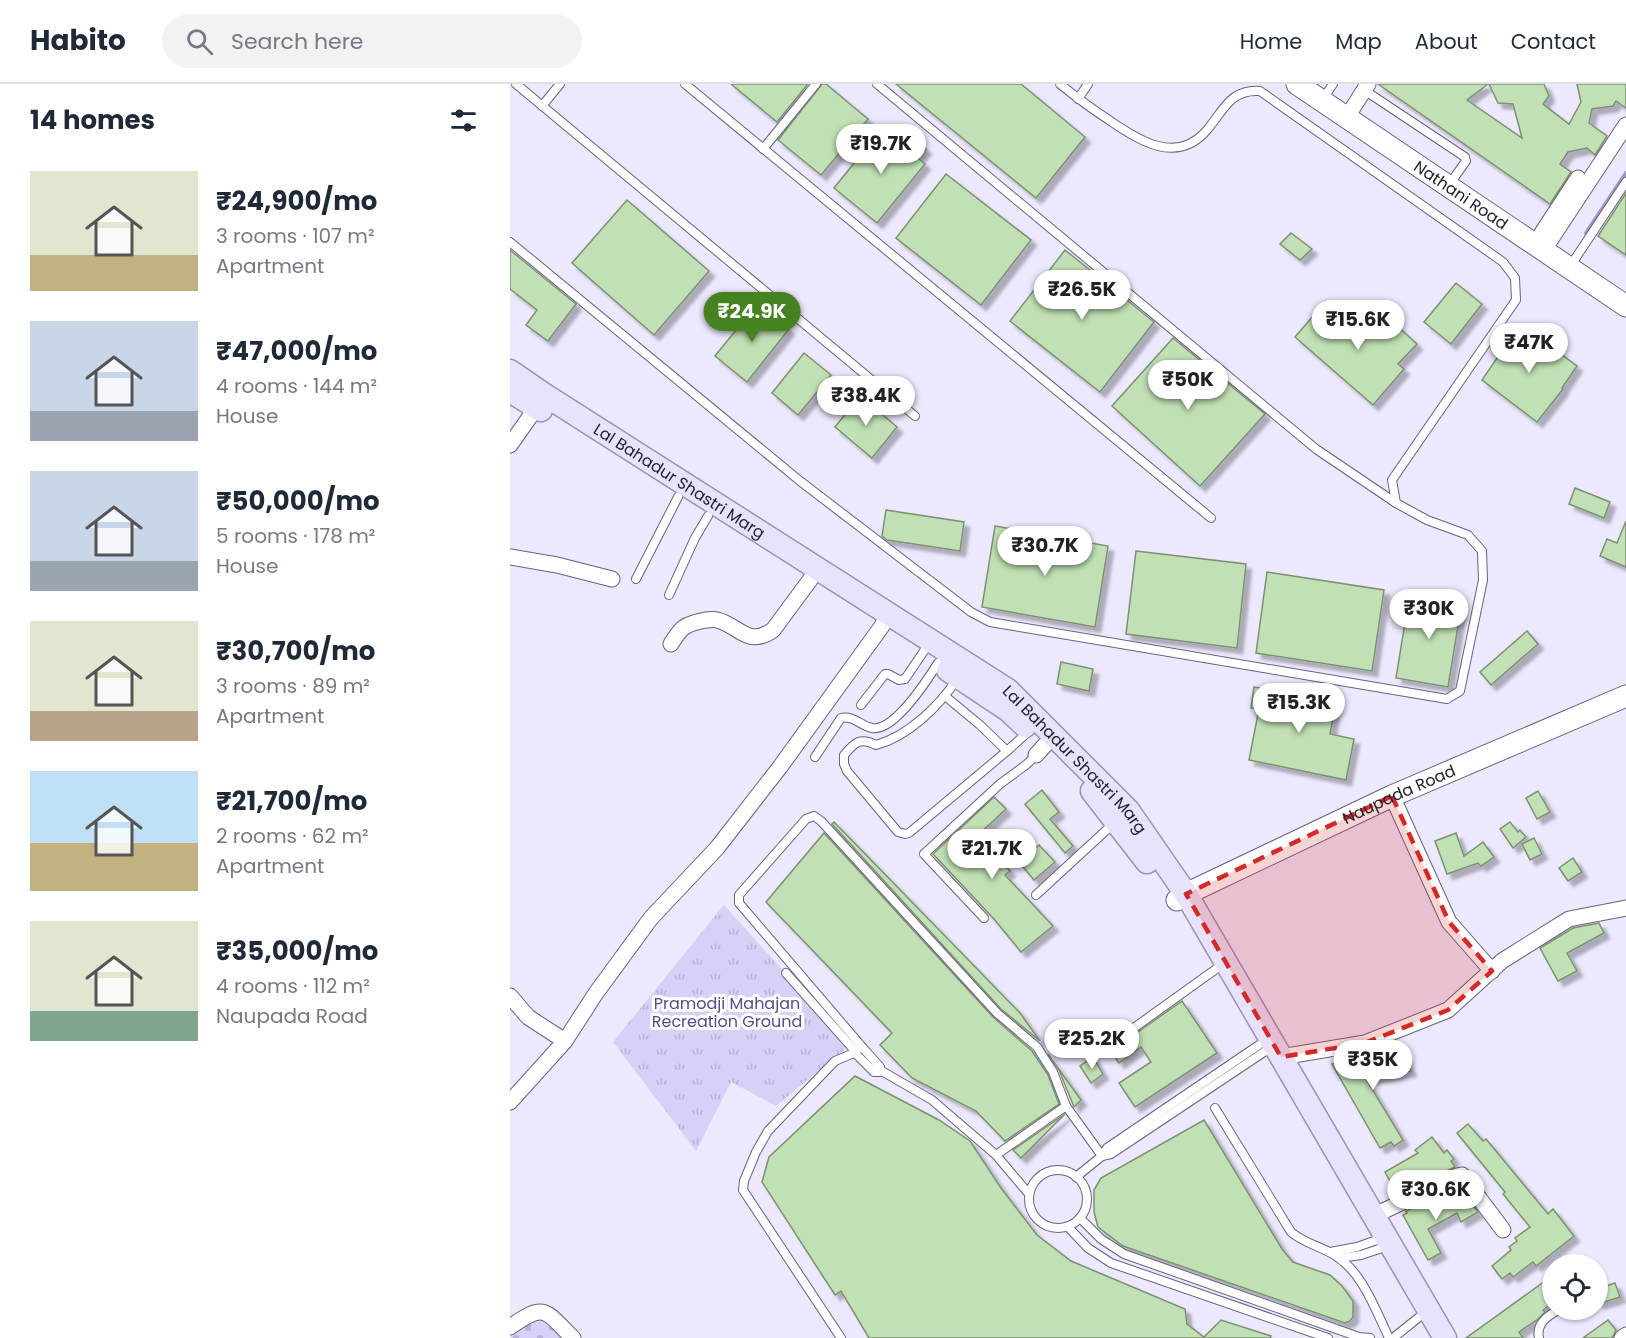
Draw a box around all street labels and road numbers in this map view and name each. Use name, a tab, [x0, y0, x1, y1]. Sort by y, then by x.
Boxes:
street label: Nathani Road	[1409, 155, 1512, 235]
street label: Lal Bahadur Shastri Marg	[589, 418, 770, 544]
street label: Lal Bahadur Shastri Marg	[997, 680, 1152, 839]
street label: Naupada Road	[1339, 759, 1459, 830]

